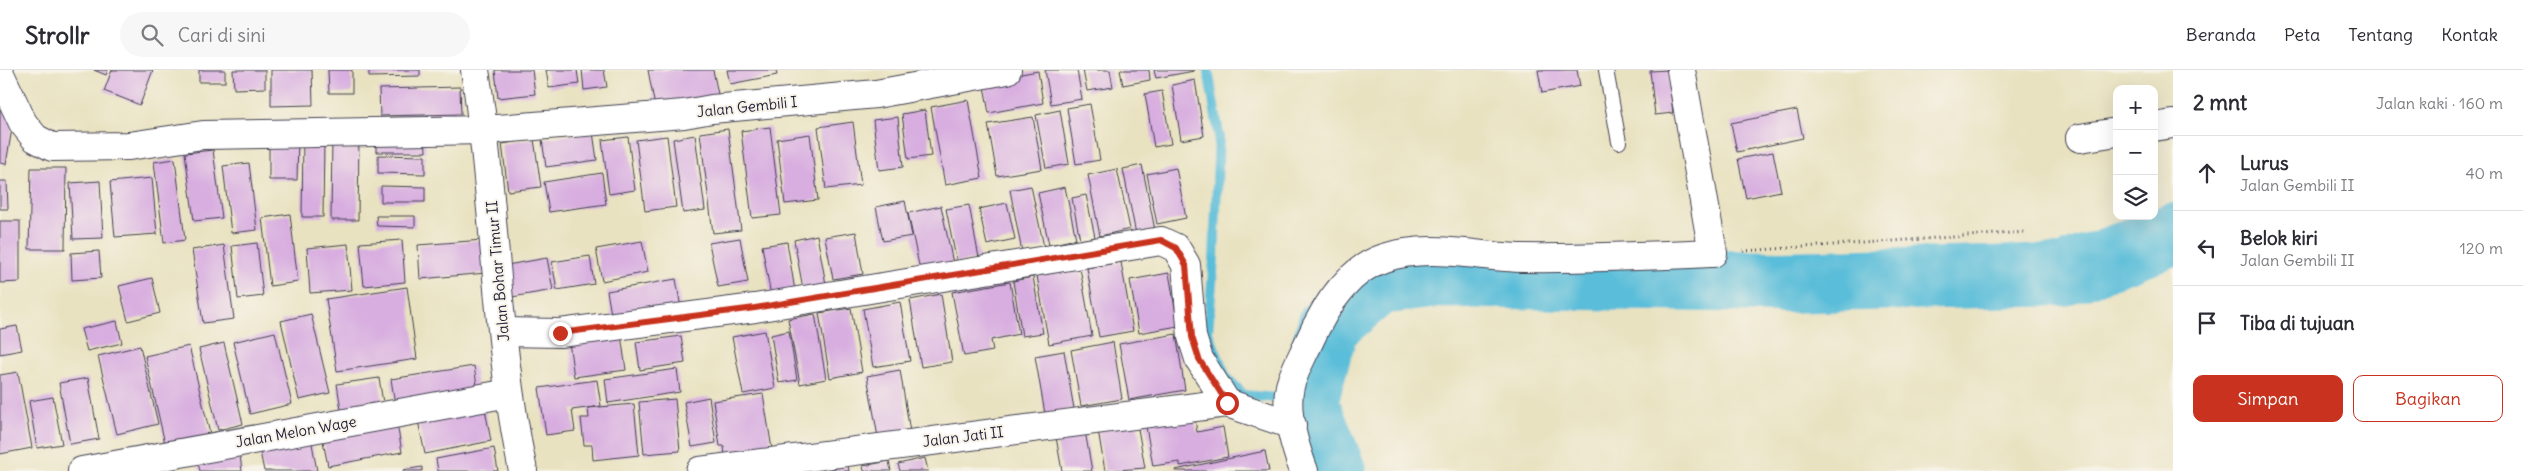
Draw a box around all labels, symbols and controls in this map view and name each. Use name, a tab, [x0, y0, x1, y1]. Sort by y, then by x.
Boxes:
search box	[120, 12, 470, 57]
text: Strollr	[25, 20, 90, 50]
icon: search	[138, 21, 166, 49]
text: Cari di sini	[178, 23, 265, 47]
text: Beranda	[2186, 23, 2256, 46]
text: Peta	[2284, 23, 2320, 46]
text: Tentang	[2348, 23, 2413, 46]
text: Kontak	[2441, 23, 2498, 46]
map controls	[2113, 85, 2158, 220]
button: +	[2113, 85, 2158, 130]
text: 2 mnt	[2193, 89, 2247, 116]
street label: Jalan Gembili I	[696, 92, 798, 121]
text: Jalan kaki · 160 m	[2376, 93, 2503, 113]
button: −	[2113, 130, 2158, 175]
text: Lurus	[2240, 151, 2289, 175]
icon: ahead	[2193, 159, 2221, 187]
text: 40 m	[2465, 163, 2503, 183]
button: layers	[2113, 175, 2158, 220]
text: Jalan Gembili II	[2240, 175, 2355, 195]
street label: Jalan Bohar Timur II	[482, 200, 513, 342]
text: Belok kiri	[2240, 226, 2318, 250]
icon: left	[2193, 234, 2221, 262]
text: 120 m	[2460, 238, 2503, 258]
text: Jalan Gembili II	[2240, 250, 2355, 270]
icon: arrive	[2193, 309, 2221, 337]
text: Tiba di tujuan	[2240, 311, 2355, 335]
route end	[549, 322, 572, 345]
button: Simpan	[2193, 375, 2343, 422]
button: Bagikan	[2353, 375, 2503, 422]
route start	[1216, 392, 1239, 415]
street label: Jalan Melon Wage	[234, 412, 358, 452]
street label: Jalan Jati II	[921, 422, 1005, 451]

